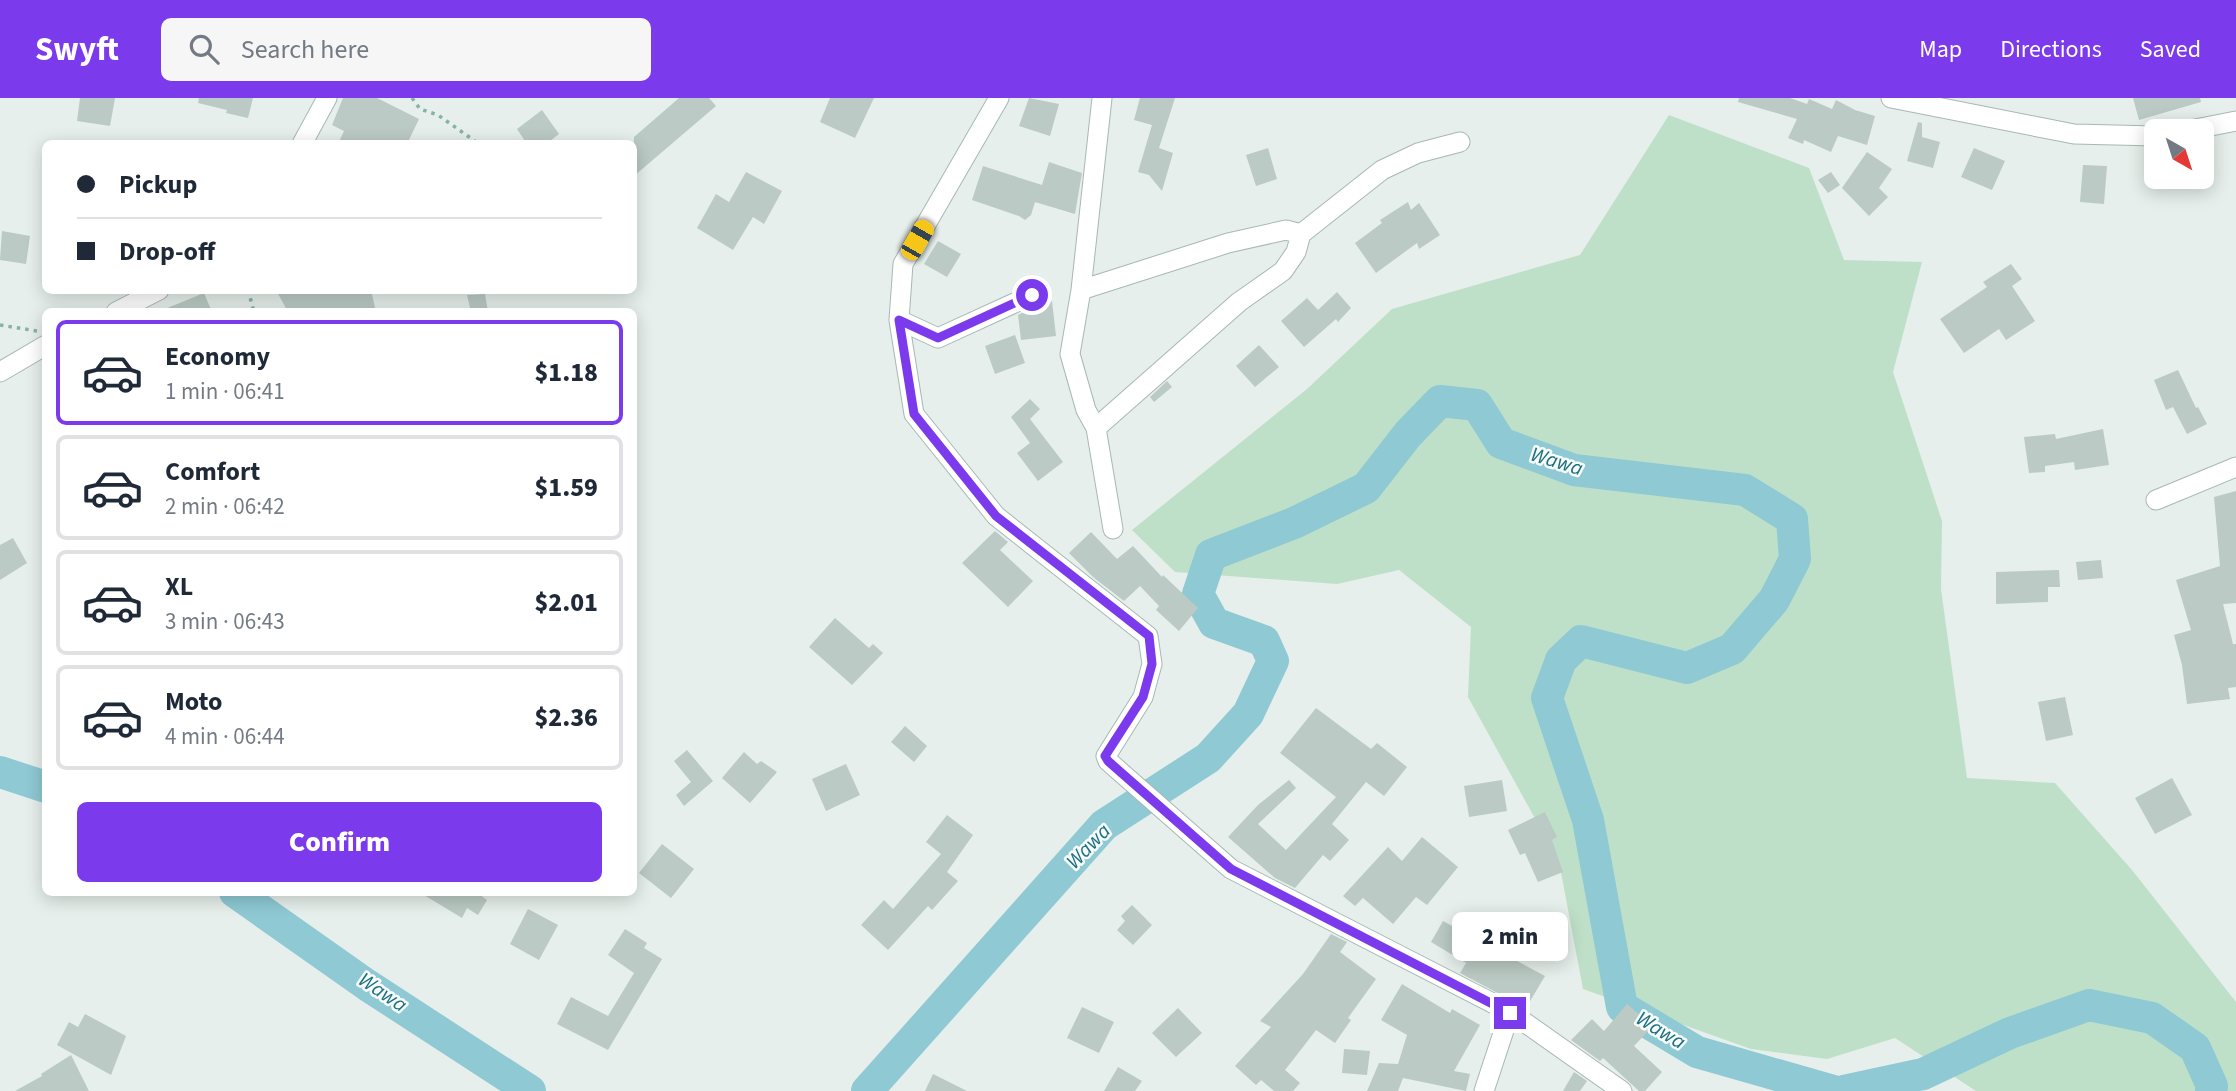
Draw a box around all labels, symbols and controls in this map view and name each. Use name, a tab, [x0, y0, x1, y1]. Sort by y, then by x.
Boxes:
search box	[161, 18, 651, 81]
text: Swyft	[35, 26, 119, 73]
icon: search	[185, 30, 223, 68]
text: Search here	[241, 31, 369, 68]
text: Map	[1919, 32, 1962, 67]
text: Directions	[2000, 32, 2102, 67]
text: Saved	[2140, 32, 2201, 67]
north arrow	[2144, 119, 2214, 189]
map controls	[2144, 119, 2214, 189]
text: Pickup	[119, 166, 197, 203]
car	[898, 217, 937, 263]
text: Drop-off	[119, 233, 215, 270]
route start	[1016, 279, 1048, 311]
text: Economy	[165, 338, 270, 375]
icon: car	[81, 341, 144, 404]
text: $1.18	[534, 354, 598, 391]
text: 1 min · 06:41	[165, 375, 285, 408]
water label: Wawa	[1527, 439, 1587, 483]
text: Comfort	[165, 453, 260, 490]
icon: car	[81, 456, 144, 519]
text: $1.59	[534, 469, 598, 506]
text: 2 min · 06:42	[165, 490, 285, 523]
text: XL	[165, 568, 193, 605]
icon: car	[81, 571, 144, 634]
text: $2.01	[534, 584, 598, 621]
text: 3 min · 06:43	[165, 605, 285, 638]
text: Moto	[165, 683, 222, 720]
icon: car	[81, 686, 144, 749]
text: $2.36	[534, 699, 598, 736]
text: 4 min · 06:44	[165, 720, 285, 753]
button: Confirm	[77, 802, 602, 882]
water label: Wawa	[1059, 817, 1117, 875]
callout: 2 min	[1452, 912, 1568, 960]
text: 2 min	[1482, 920, 1538, 953]
water label: Wawa	[353, 965, 413, 1019]
route end	[1494, 997, 1526, 1029]
water label: Wawa	[1631, 1003, 1691, 1057]

